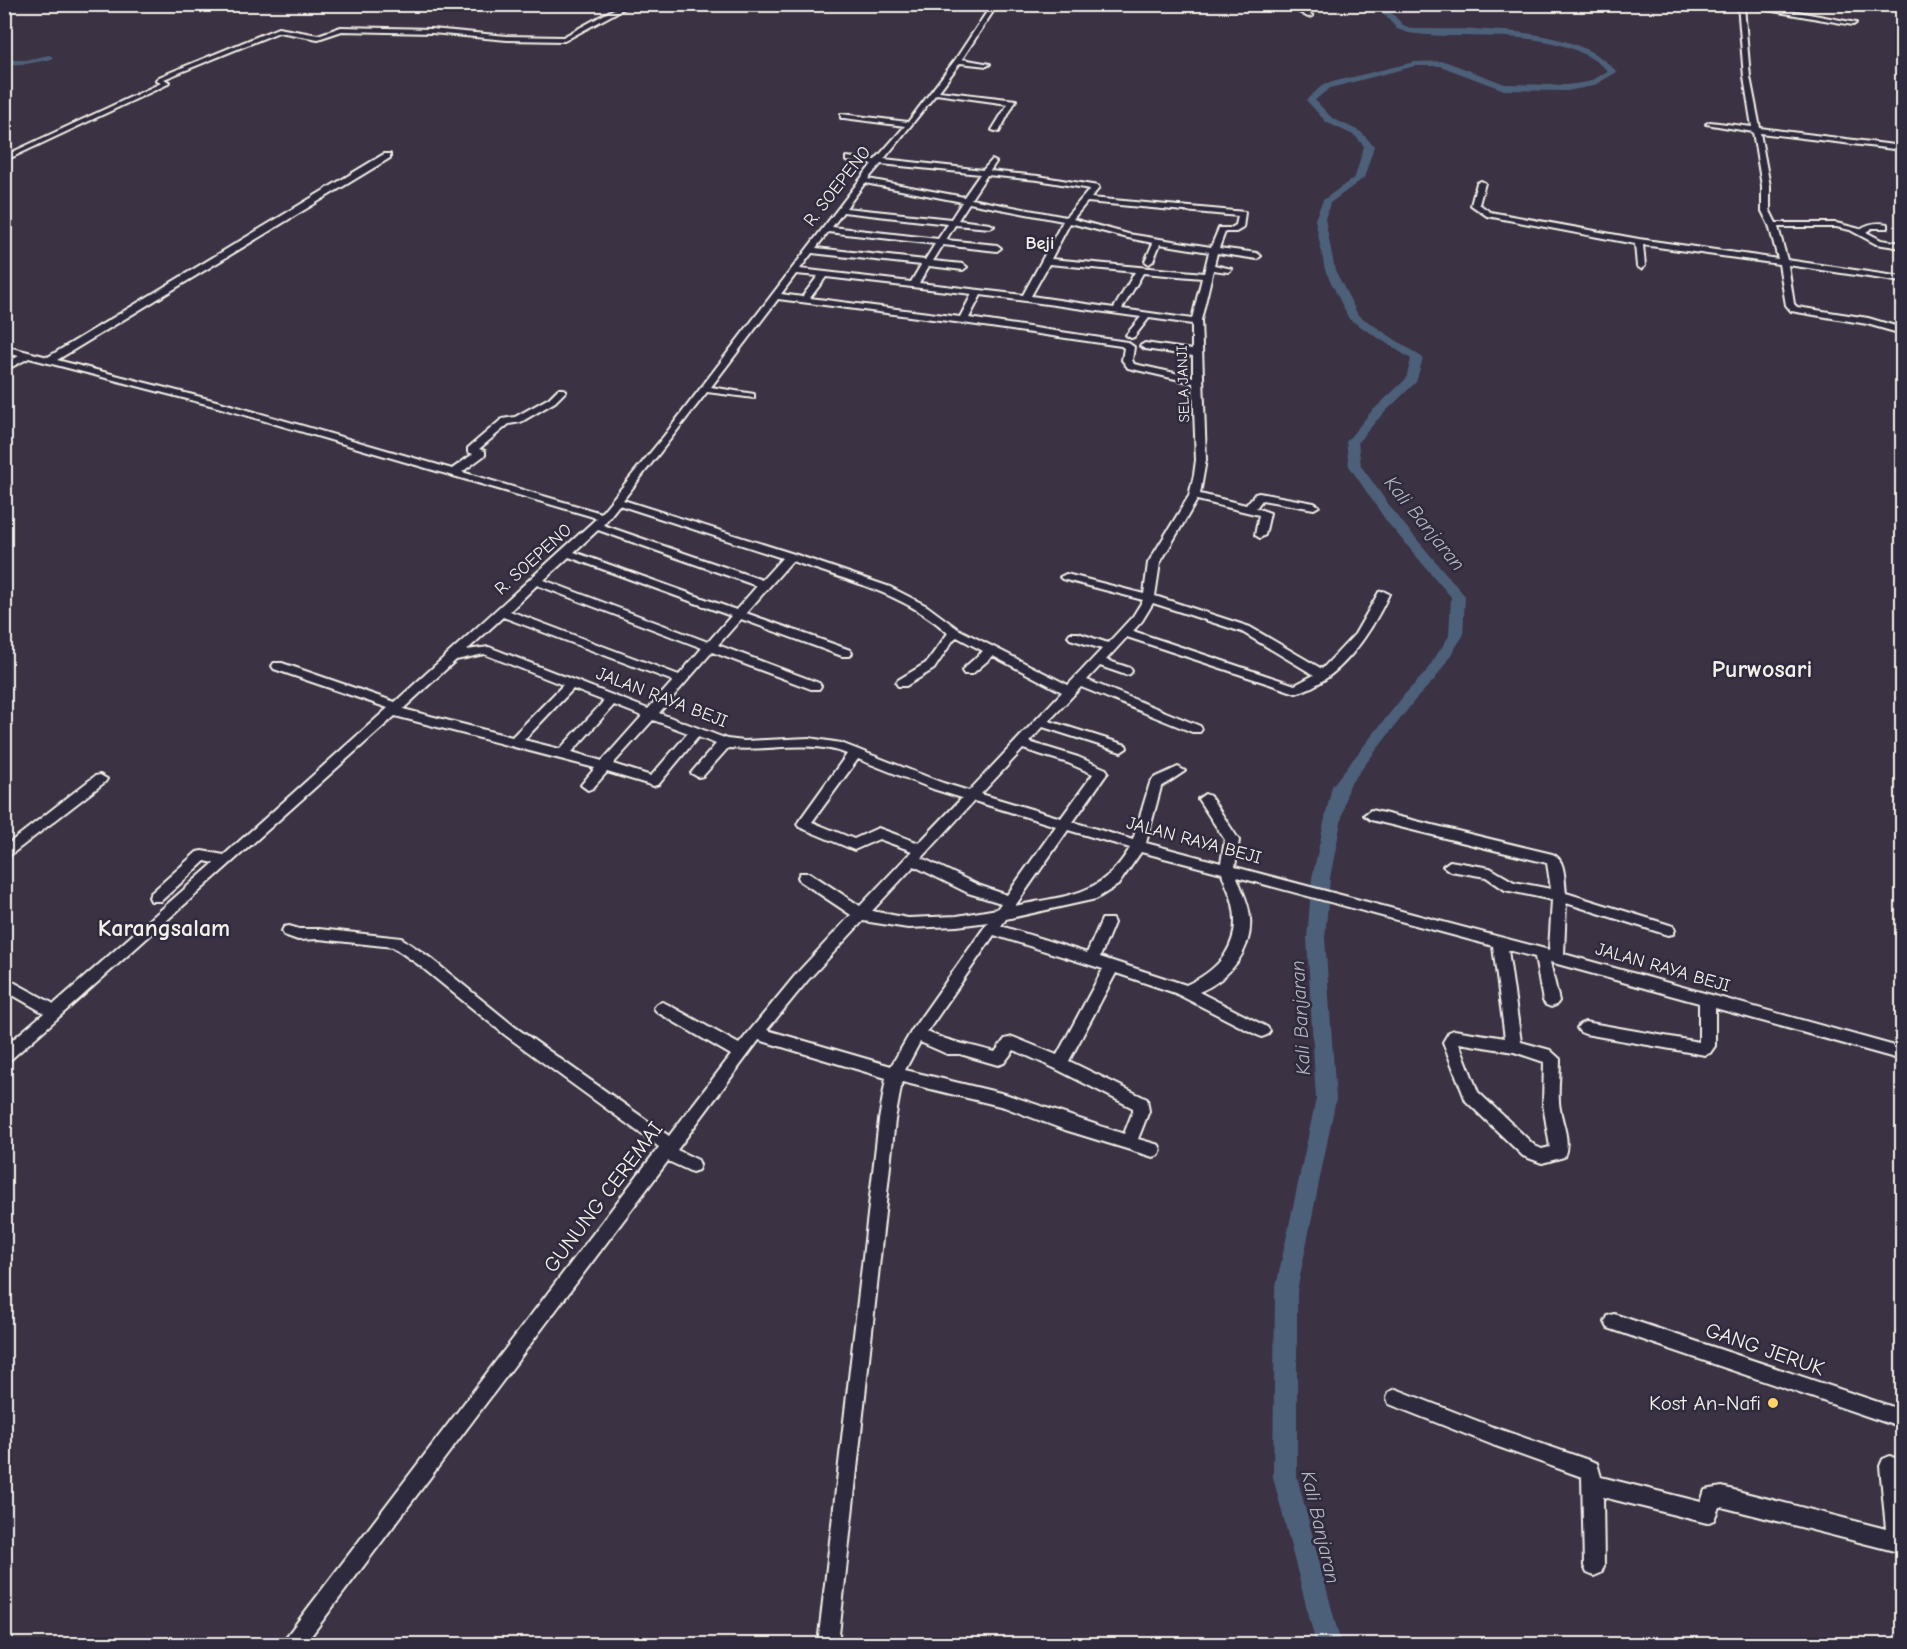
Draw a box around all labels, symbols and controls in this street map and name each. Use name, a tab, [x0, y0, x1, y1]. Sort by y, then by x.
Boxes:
street label: R. SOEPENO	[800, 142, 875, 231]
district label: Beji	[1026, 233, 1054, 254]
street label: SELA JANJI	[1173, 345, 1193, 423]
water label: Kali Banjaran	[1379, 471, 1470, 575]
street label: R. SOEPENO	[491, 519, 576, 599]
district label: Purwosari	[1712, 655, 1812, 683]
street label: JALAN RAYA BEJI	[593, 663, 730, 732]
street label: JALAN RAYA BEJI	[1124, 812, 1264, 869]
district label: Karangsalam	[98, 914, 230, 942]
street label: JALAN RAYA BEJI	[1593, 938, 1733, 997]
water label: Kali Banjaran	[1286, 960, 1315, 1076]
street label: GUNUNG CEREMAI	[538, 1117, 668, 1277]
street label: GANG JERUK	[1702, 1317, 1828, 1381]
place label: Kost An-Nafi	[1649, 1391, 1761, 1415]
marker: Kost An-Nafi	[1766, 1396, 1780, 1410]
water label: Kali Banjaran	[1296, 1469, 1345, 1586]

